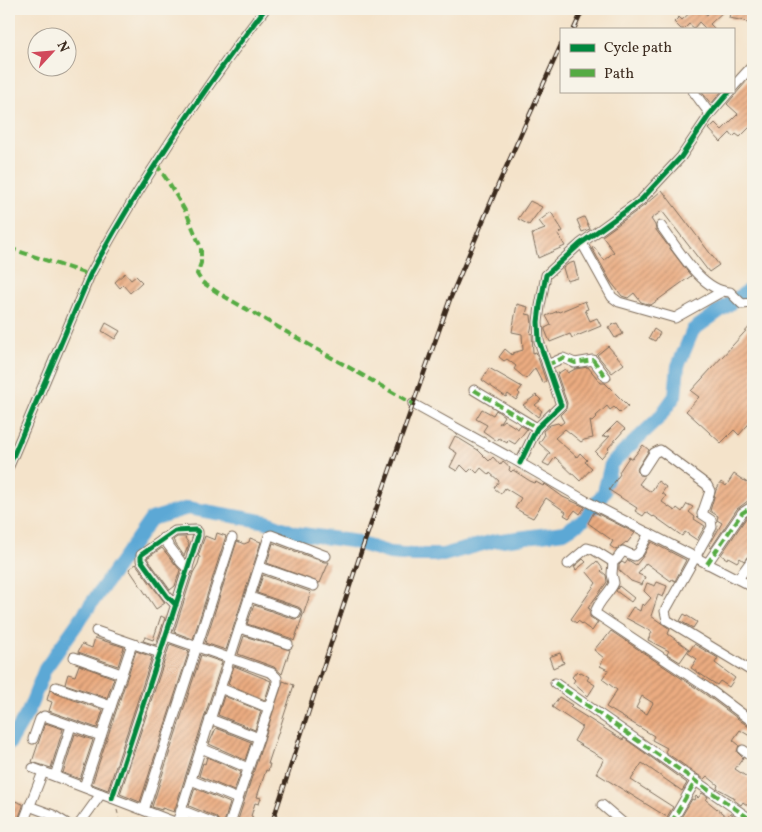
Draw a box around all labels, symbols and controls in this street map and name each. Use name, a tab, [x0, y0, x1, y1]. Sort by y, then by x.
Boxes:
north arrow	[28, 28, 78, 78]
legend	[560, 28, 734, 92]
text: N	[52, 38, 73, 56]
text: Cycle path	[604, 38, 672, 59]
text: Path	[604, 64, 634, 85]

